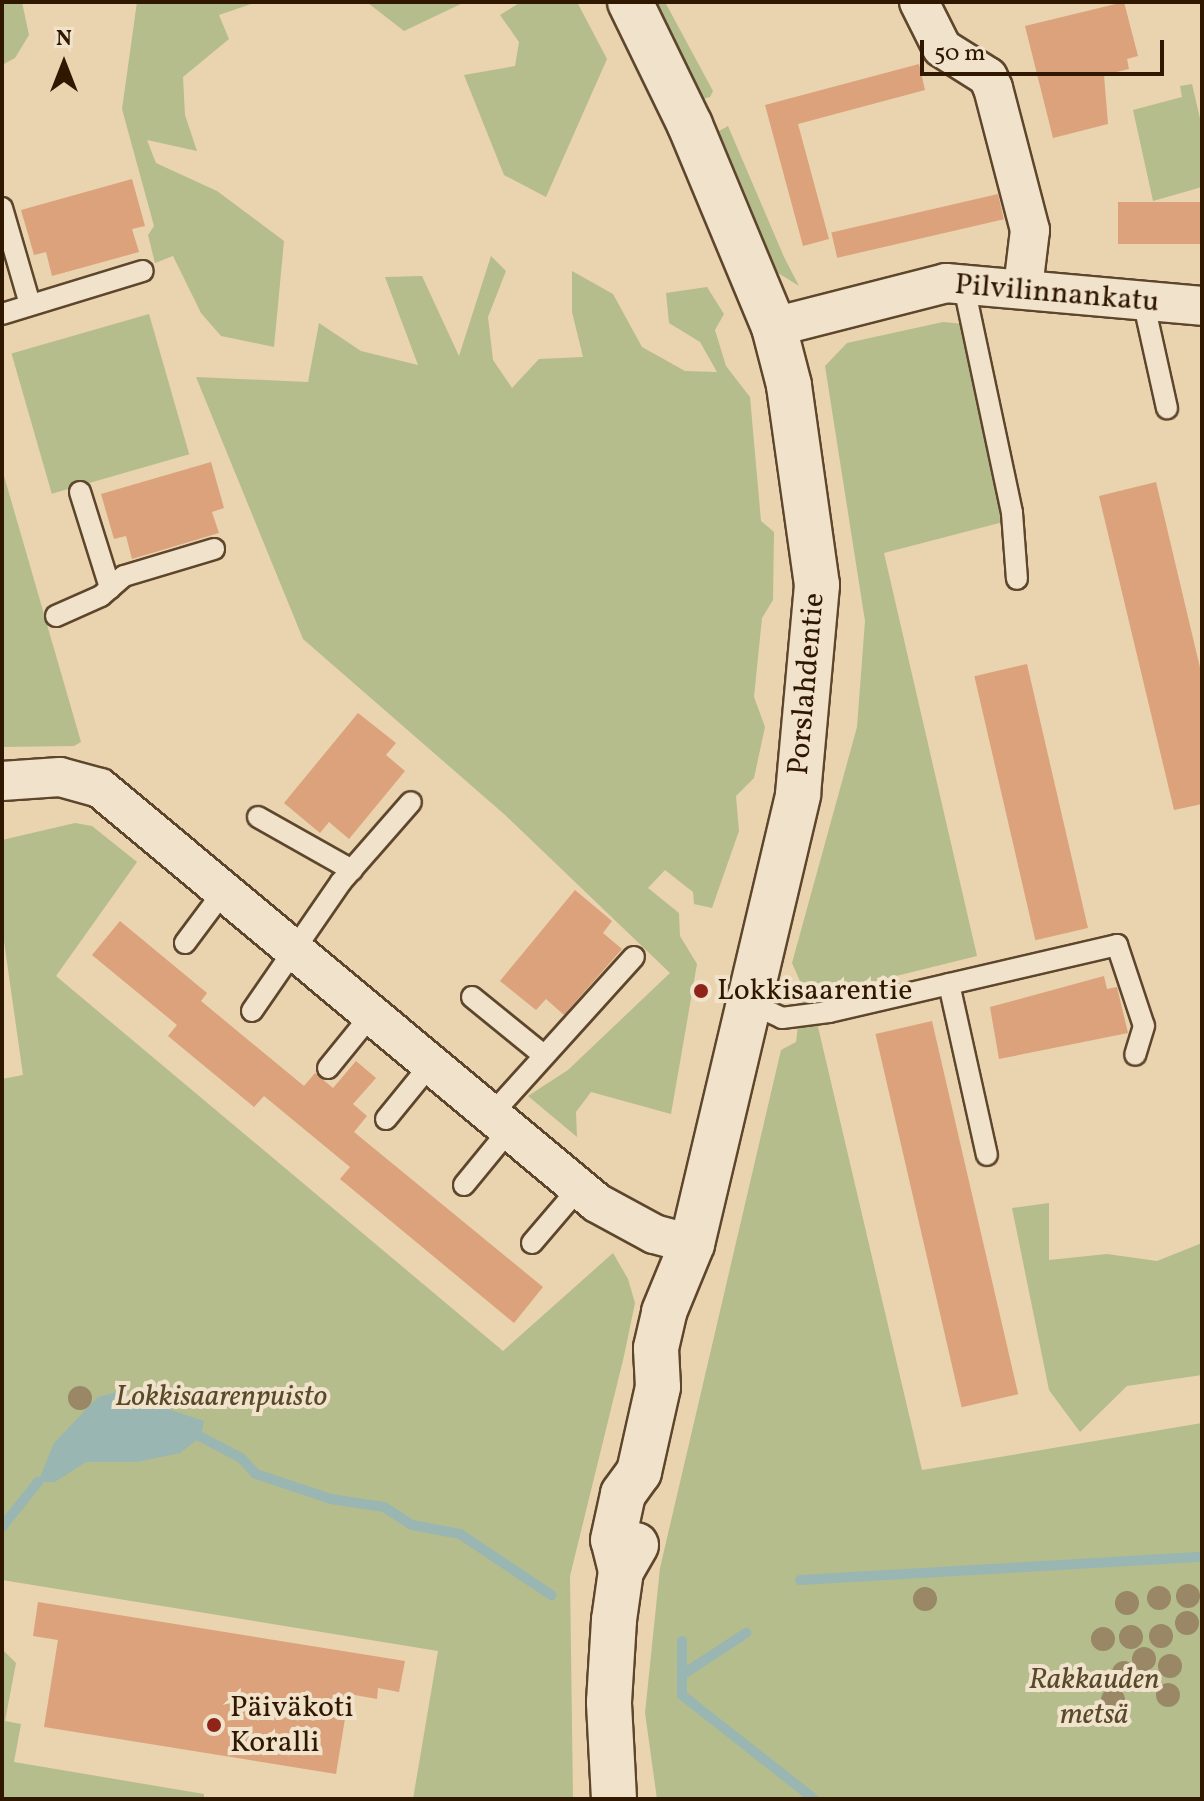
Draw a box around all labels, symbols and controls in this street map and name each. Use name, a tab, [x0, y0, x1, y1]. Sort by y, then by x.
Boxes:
north arrow	[24, 24, 104, 104]
text: N	[56, 24, 72, 55]
scale bar	[924, 24, 1168, 74]
text: 50 m	[934, 37, 986, 71]
street label: Pilvilinnankatu	[953, 267, 1161, 321]
street label: Porslahdentie	[781, 591, 833, 777]
place label: Lokkisaarentie	[717, 973, 912, 1009]
marker: Lokkisaarentie	[692, 982, 710, 1000]
park label: Lokkisaarenpuisto	[115, 1379, 327, 1415]
park label: Rakkauden metsä	[1029, 1662, 1159, 1732]
place label: Päiväkoti Koralli	[230, 1690, 354, 1760]
marker: Päiväkoti Koralli	[205, 1716, 223, 1734]

